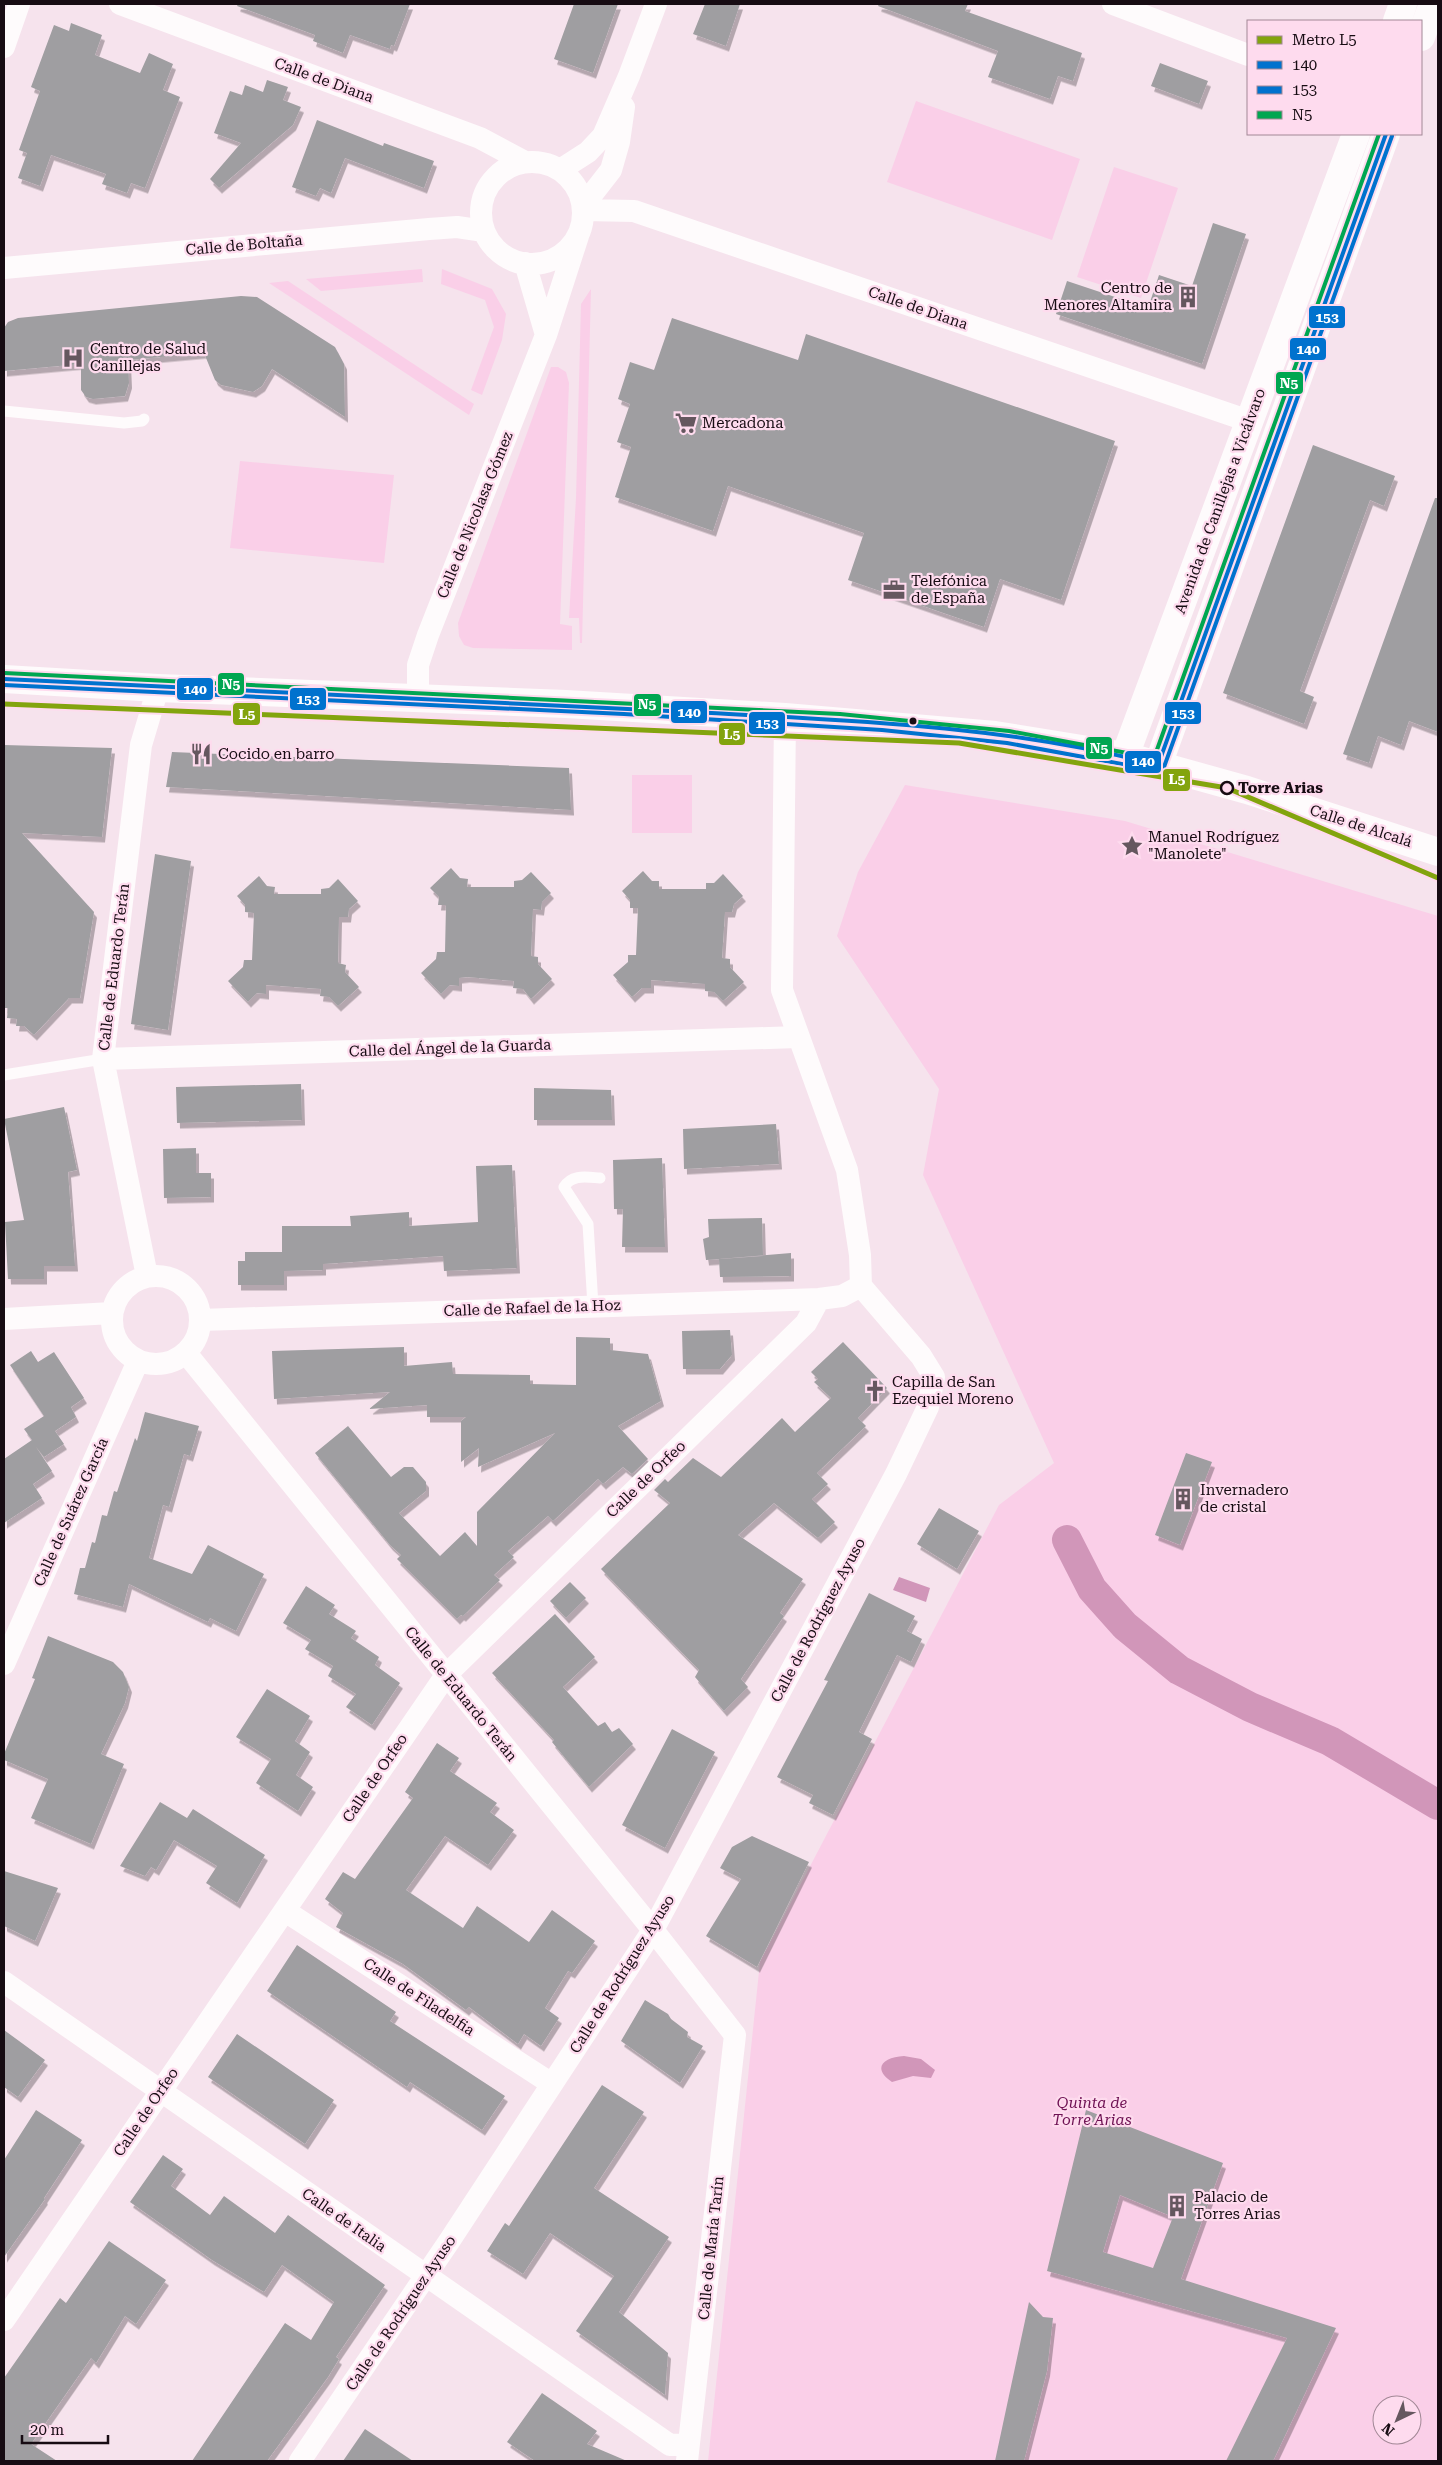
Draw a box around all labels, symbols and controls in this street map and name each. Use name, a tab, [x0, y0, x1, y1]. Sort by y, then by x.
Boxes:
legend	[1247, 20, 1422, 135]
text: Metro L5	[1292, 31, 1357, 49]
street label: Calle de Diana	[272, 54, 376, 106]
text: 140	[1292, 56, 1317, 74]
text: 153	[1292, 81, 1317, 99]
text: N5	[1292, 106, 1312, 124]
street label: Calle de Boltaña	[185, 231, 303, 259]
place label: Centro de Menores Altamira	[1044, 279, 1172, 314]
street label: Calle de Diana	[866, 283, 970, 333]
building icon: Centro de Menores Altamira	[1175, 284, 1201, 310]
line badge: 153	[1308, 305, 1346, 329]
text: 153	[1315, 309, 1339, 325]
line badge: 140	[1289, 337, 1327, 361]
place label: Centro de Salud Canillejas	[90, 340, 207, 375]
text: 140	[1296, 341, 1320, 357]
hospital icon: Centro de Salud Canillejas	[60, 345, 86, 371]
line badge: N5	[1275, 371, 1304, 395]
text: N5	[1280, 375, 1298, 391]
street label: Avenida de Canillejas a Vicálvaro	[1171, 386, 1269, 616]
supermarket icon: Mercadona	[673, 410, 699, 436]
place label: Mercadona	[702, 414, 783, 432]
street label: Calle de Nicolasa Gómez	[433, 429, 517, 601]
place label: Telefónica de España	[911, 572, 987, 607]
office icon: Telefónica de España	[881, 577, 907, 603]
line badge: N5	[217, 672, 245, 696]
text: N5	[222, 676, 240, 692]
line badge: 140	[176, 677, 214, 701]
text: 140	[183, 681, 207, 697]
line badge: 153	[289, 687, 327, 711]
text: 153	[296, 691, 320, 707]
line badge: N5	[633, 693, 662, 717]
text: N5	[638, 696, 656, 712]
line badge: 140	[670, 700, 708, 724]
line badge: 153	[1164, 701, 1202, 725]
line badge: L5	[232, 702, 261, 726]
text: 140	[677, 704, 701, 720]
text: 153	[1171, 705, 1195, 721]
text: L5	[239, 706, 256, 722]
line badge: 153	[748, 711, 786, 735]
text: 153	[755, 715, 779, 731]
unlabelled marker	[908, 716, 918, 726]
line badge: L5	[718, 722, 746, 746]
text: L5	[724, 726, 741, 742]
line badge: N5	[1085, 736, 1113, 760]
text: N5	[1090, 740, 1108, 756]
restaurant icon: Cocido en barro	[188, 741, 214, 767]
place label: Cocido en barro	[218, 745, 335, 763]
line badge: 140	[1124, 750, 1162, 774]
text: 140	[1131, 753, 1155, 769]
line badge: L5	[1162, 768, 1191, 792]
text: L5	[1169, 771, 1186, 787]
place label: Torre Arias	[1238, 779, 1323, 797]
marker: Torre Arias	[1220, 781, 1234, 795]
street label: Calle de Alcalá	[1308, 801, 1414, 851]
place label: Manuel Rodríguez "Manolete"	[1148, 828, 1279, 863]
place icon: Manuel Rodríguez "Manolete"	[1119, 833, 1145, 859]
street label: Calle de Eduardo Terán	[95, 882, 133, 1052]
street label: Calle del Ángel de la Guarda	[348, 1035, 552, 1061]
street label: Calle de Rafael de la Hoz	[443, 1296, 621, 1320]
place label: Capilla de San Ezequiel Moreno	[892, 1373, 1014, 1408]
church icon: Capilla de San Ezequiel Moreno	[862, 1378, 888, 1404]
street label: Calle de Suárez García	[30, 1435, 112, 1589]
street label: Calle de Orfeo	[603, 1437, 689, 1521]
place label: Invernadero de cristal	[1200, 1481, 1289, 1516]
building icon: Invernadero de cristal	[1170, 1486, 1196, 1512]
street label: Calle de Rodríguez Ayuso	[767, 1535, 869, 1705]
street label: Calle de Eduardo Terán	[401, 1623, 521, 1765]
street label: Calle de Orfeo	[339, 1730, 411, 1826]
street label: Calle de Rodríguez Ayuso	[566, 1891, 678, 2057]
street label: Calle de Filadelfia	[360, 1954, 478, 2040]
street label: Calle de Orfeo	[110, 2064, 182, 2160]
park label: Quinta de Torre Arias	[1052, 2094, 1132, 2129]
street label: Calle de María Tarín	[694, 2175, 728, 2321]
street label: Calle de Italia	[298, 2184, 390, 2256]
place label: Palacio de Torres Arias	[1194, 2188, 1280, 2223]
building icon: Palacio de Torres Arias	[1164, 2193, 1190, 2219]
street label: Calle de Rodríguez Ayuso	[342, 2232, 460, 2394]
north arrow	[1372, 2395, 1422, 2445]
scale bar	[22, 2412, 109, 2444]
text: N	[1379, 2420, 1398, 2439]
text: 20 m	[30, 2421, 65, 2439]

